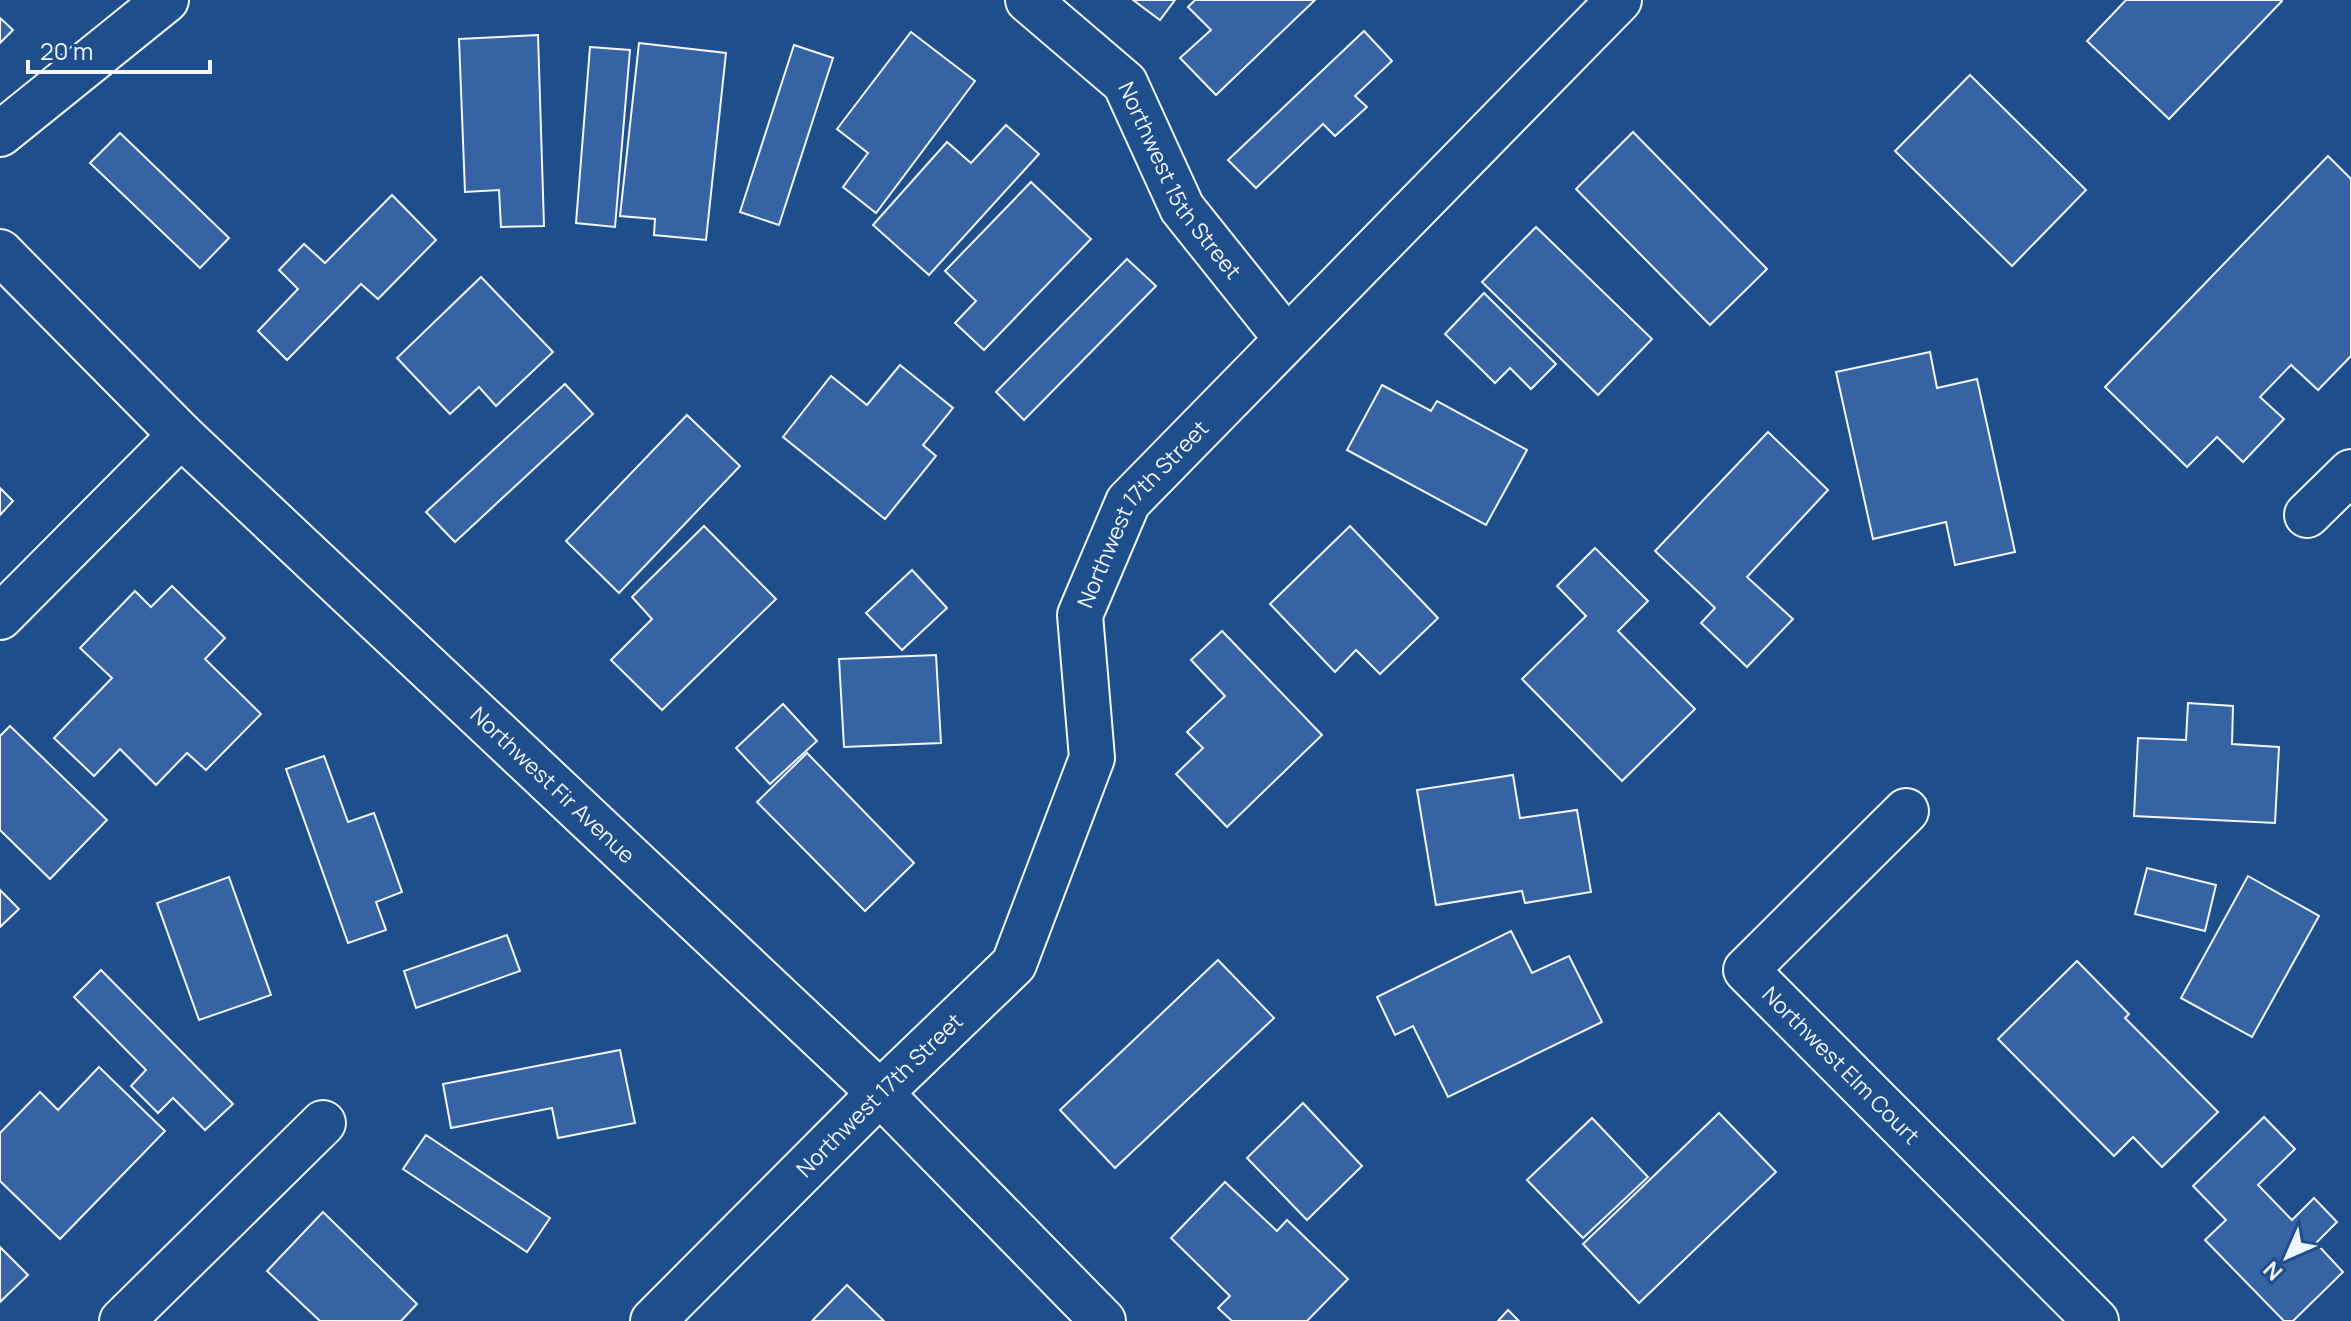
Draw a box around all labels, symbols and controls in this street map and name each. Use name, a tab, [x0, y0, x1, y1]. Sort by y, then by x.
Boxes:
scale bar	[28, 24, 210, 74]
text: 20 m	[40, 34, 93, 67]
street label: Northwest 15th Street	[1111, 77, 1248, 286]
street label: Northwest 17th Street	[1070, 413, 1215, 612]
street label: Northwest Fir Avenue	[464, 700, 642, 870]
street label: Northwest Elm Court	[1756, 980, 1926, 1151]
street label: Northwest 17th Street	[790, 1006, 969, 1184]
north arrow	[2247, 1217, 2327, 1297]
text: N	[2257, 1255, 2289, 1287]

